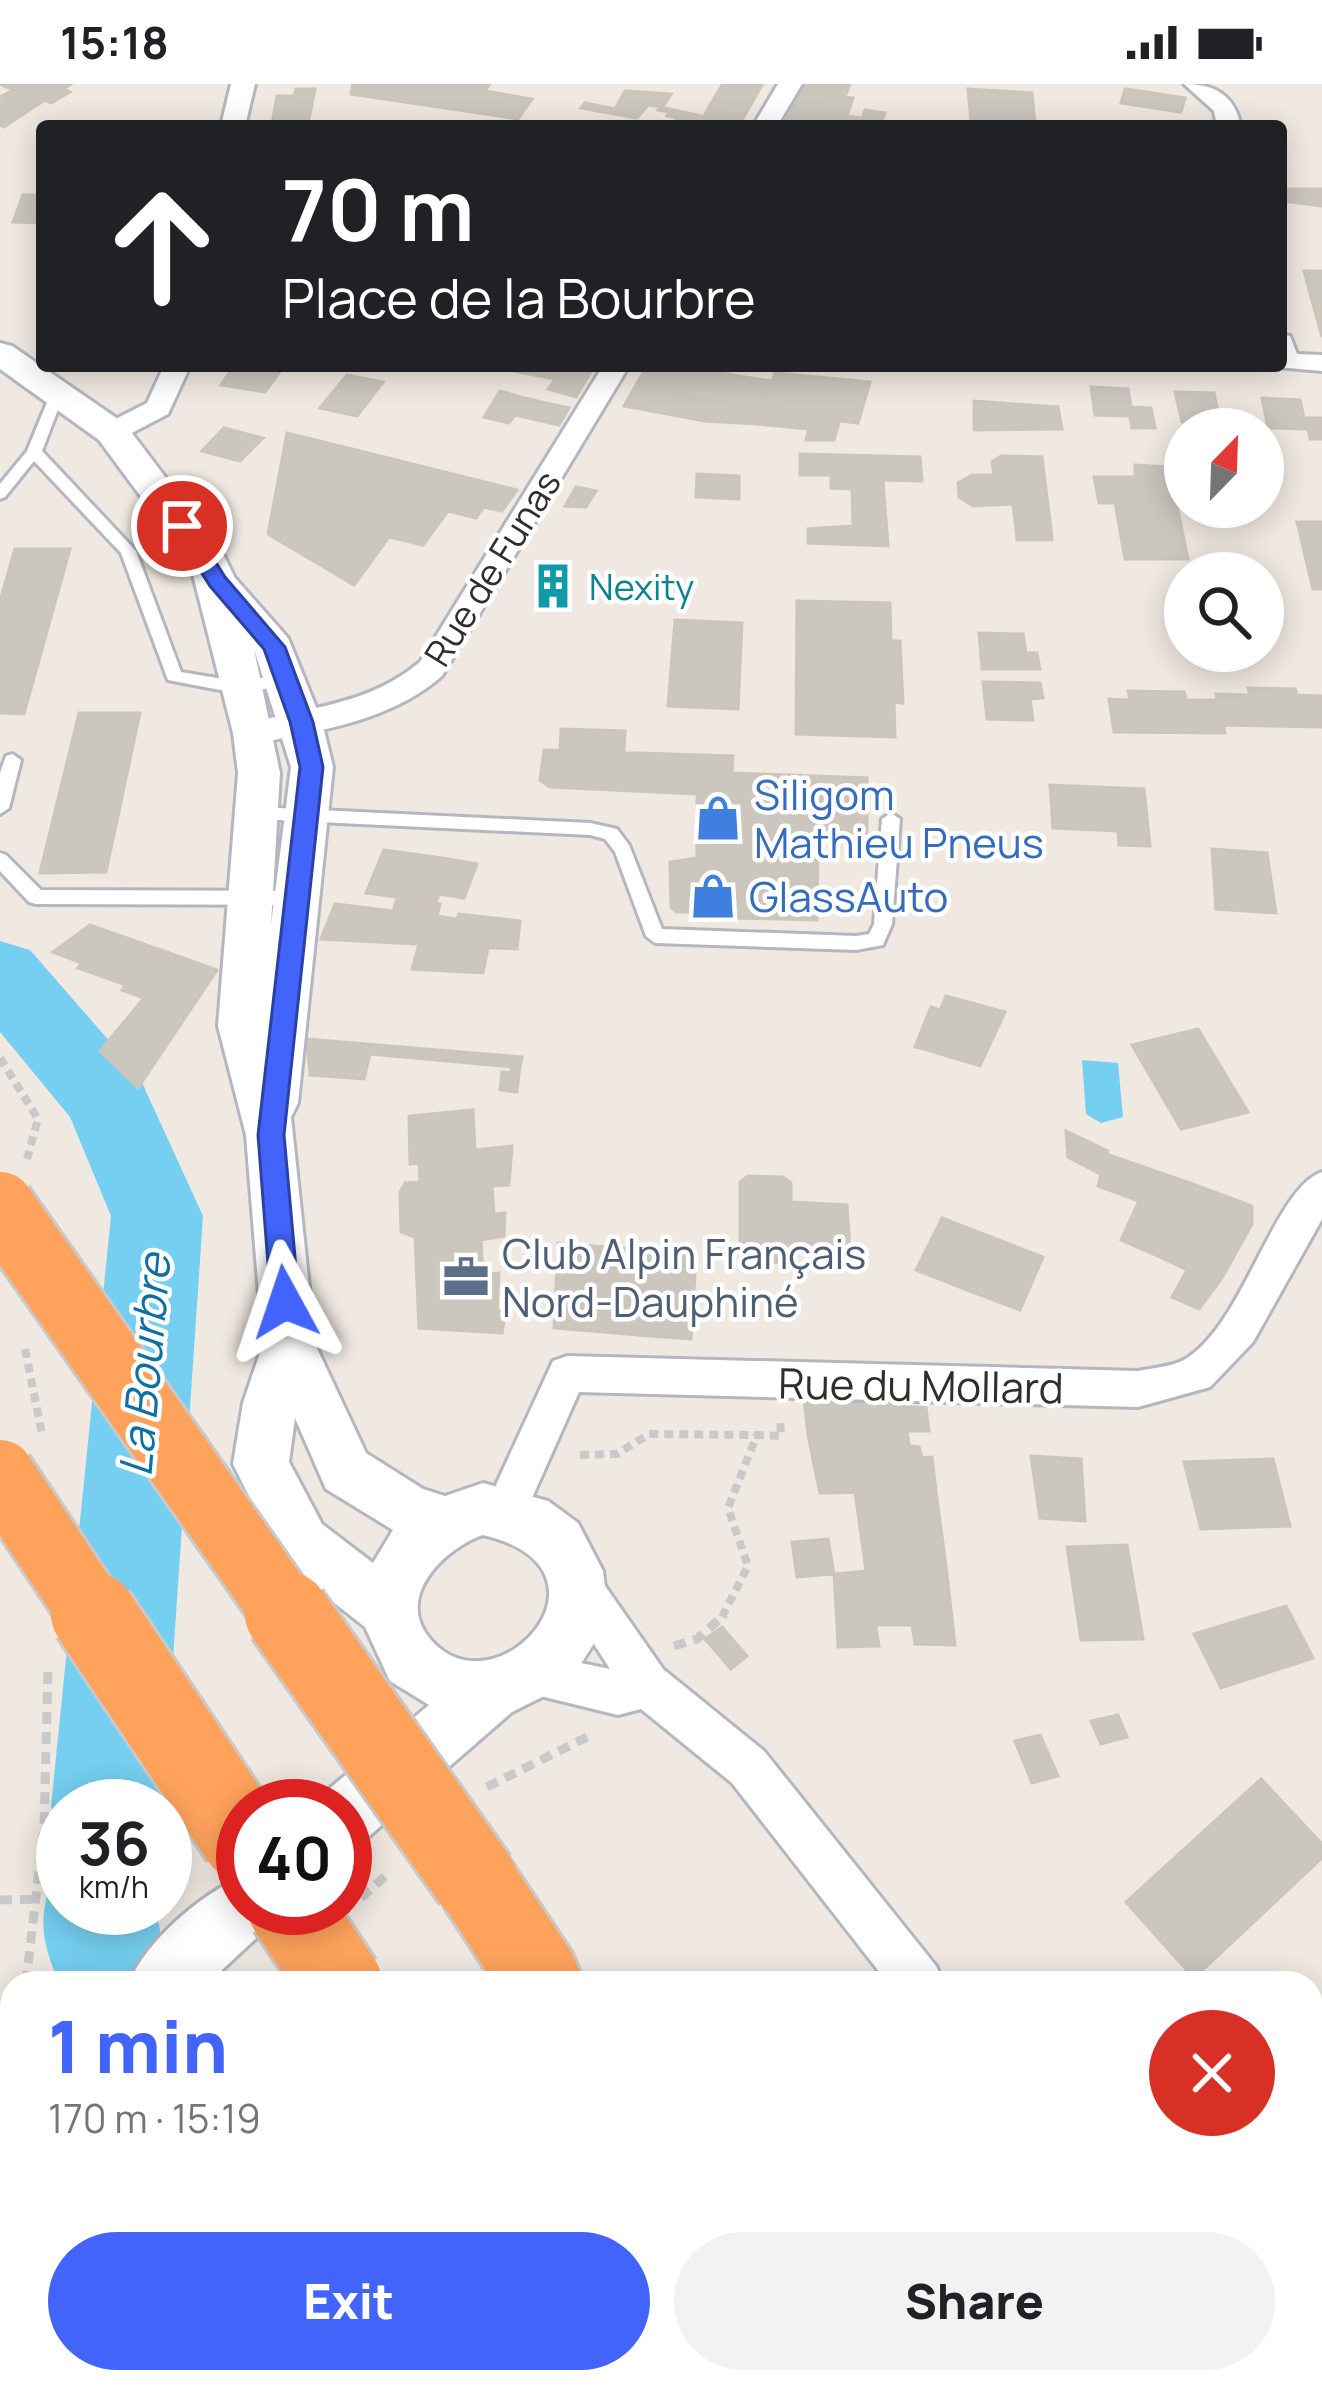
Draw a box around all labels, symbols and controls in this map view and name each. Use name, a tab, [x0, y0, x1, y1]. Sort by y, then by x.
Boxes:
text: 15:18	[60, 11, 169, 73]
text: 70 m	[282, 151, 474, 266]
icon: ahead	[84, 168, 240, 324]
text: Place de la Bourbre	[282, 260, 755, 334]
north arrow	[1164, 408, 1284, 528]
map controls	[1164, 408, 1284, 672]
street label: Rue de Funas	[412, 461, 572, 675]
pin	[131, 475, 233, 577]
icon: arrive	[149, 493, 215, 559]
button: search	[1164, 552, 1284, 672]
building icon: Nexity	[528, 561, 578, 611]
place label: Nexity	[589, 562, 694, 611]
place label: Siligom Mathieu Pneus	[754, 765, 1044, 871]
shop icon: Siligom Mathieu Pneus	[693, 793, 743, 843]
place label: GlassAuto	[749, 867, 948, 925]
shop icon: GlassAuto	[688, 871, 738, 921]
place label: Club Alpin Français Nord-Dauphiné	[502, 1224, 866, 1330]
position arrow	[222, 1239, 348, 1365]
water label: La Bourbre	[103, 1249, 185, 1479]
office icon: Club Alpin Français Nord-Dauphiné	[441, 1252, 491, 1302]
street label: Rue du Mollard	[778, 1354, 1064, 1416]
speed limit sign: 40	[216, 1779, 372, 1935]
text: 36	[78, 1801, 150, 1883]
text: km/h	[79, 1866, 149, 1907]
text: 1 min	[48, 1996, 228, 2095]
button: close	[1149, 2010, 1275, 2136]
text: 170 m · 15:19	[48, 2091, 261, 2145]
button: Exit	[48, 2232, 650, 2370]
button: Share	[674, 2232, 1275, 2370]

